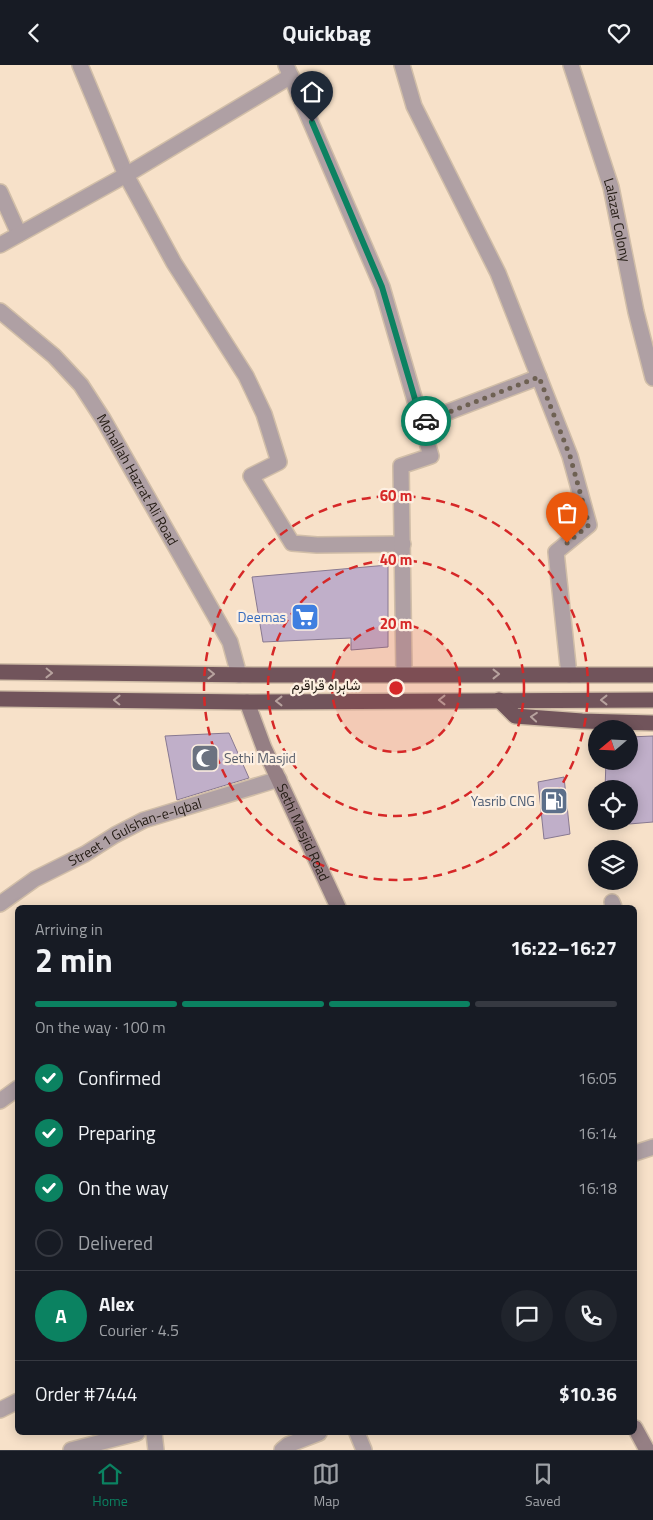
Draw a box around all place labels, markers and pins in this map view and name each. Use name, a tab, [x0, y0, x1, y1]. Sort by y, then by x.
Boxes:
pin	[291, 71, 333, 122]
pin	[546, 492, 588, 543]
supermarket icon: Deemas	[290, 602, 320, 632]
place label: Deemas	[238, 606, 286, 627]
centre of rings	[387, 679, 405, 697]
mosque icon: Sethi Masjid	[190, 743, 220, 773]
place label: Sethi Masjid	[224, 747, 296, 768]
fuel station icon: Yasrib CNG	[539, 786, 569, 816]
place label: Yasrib CNG	[471, 790, 535, 811]

